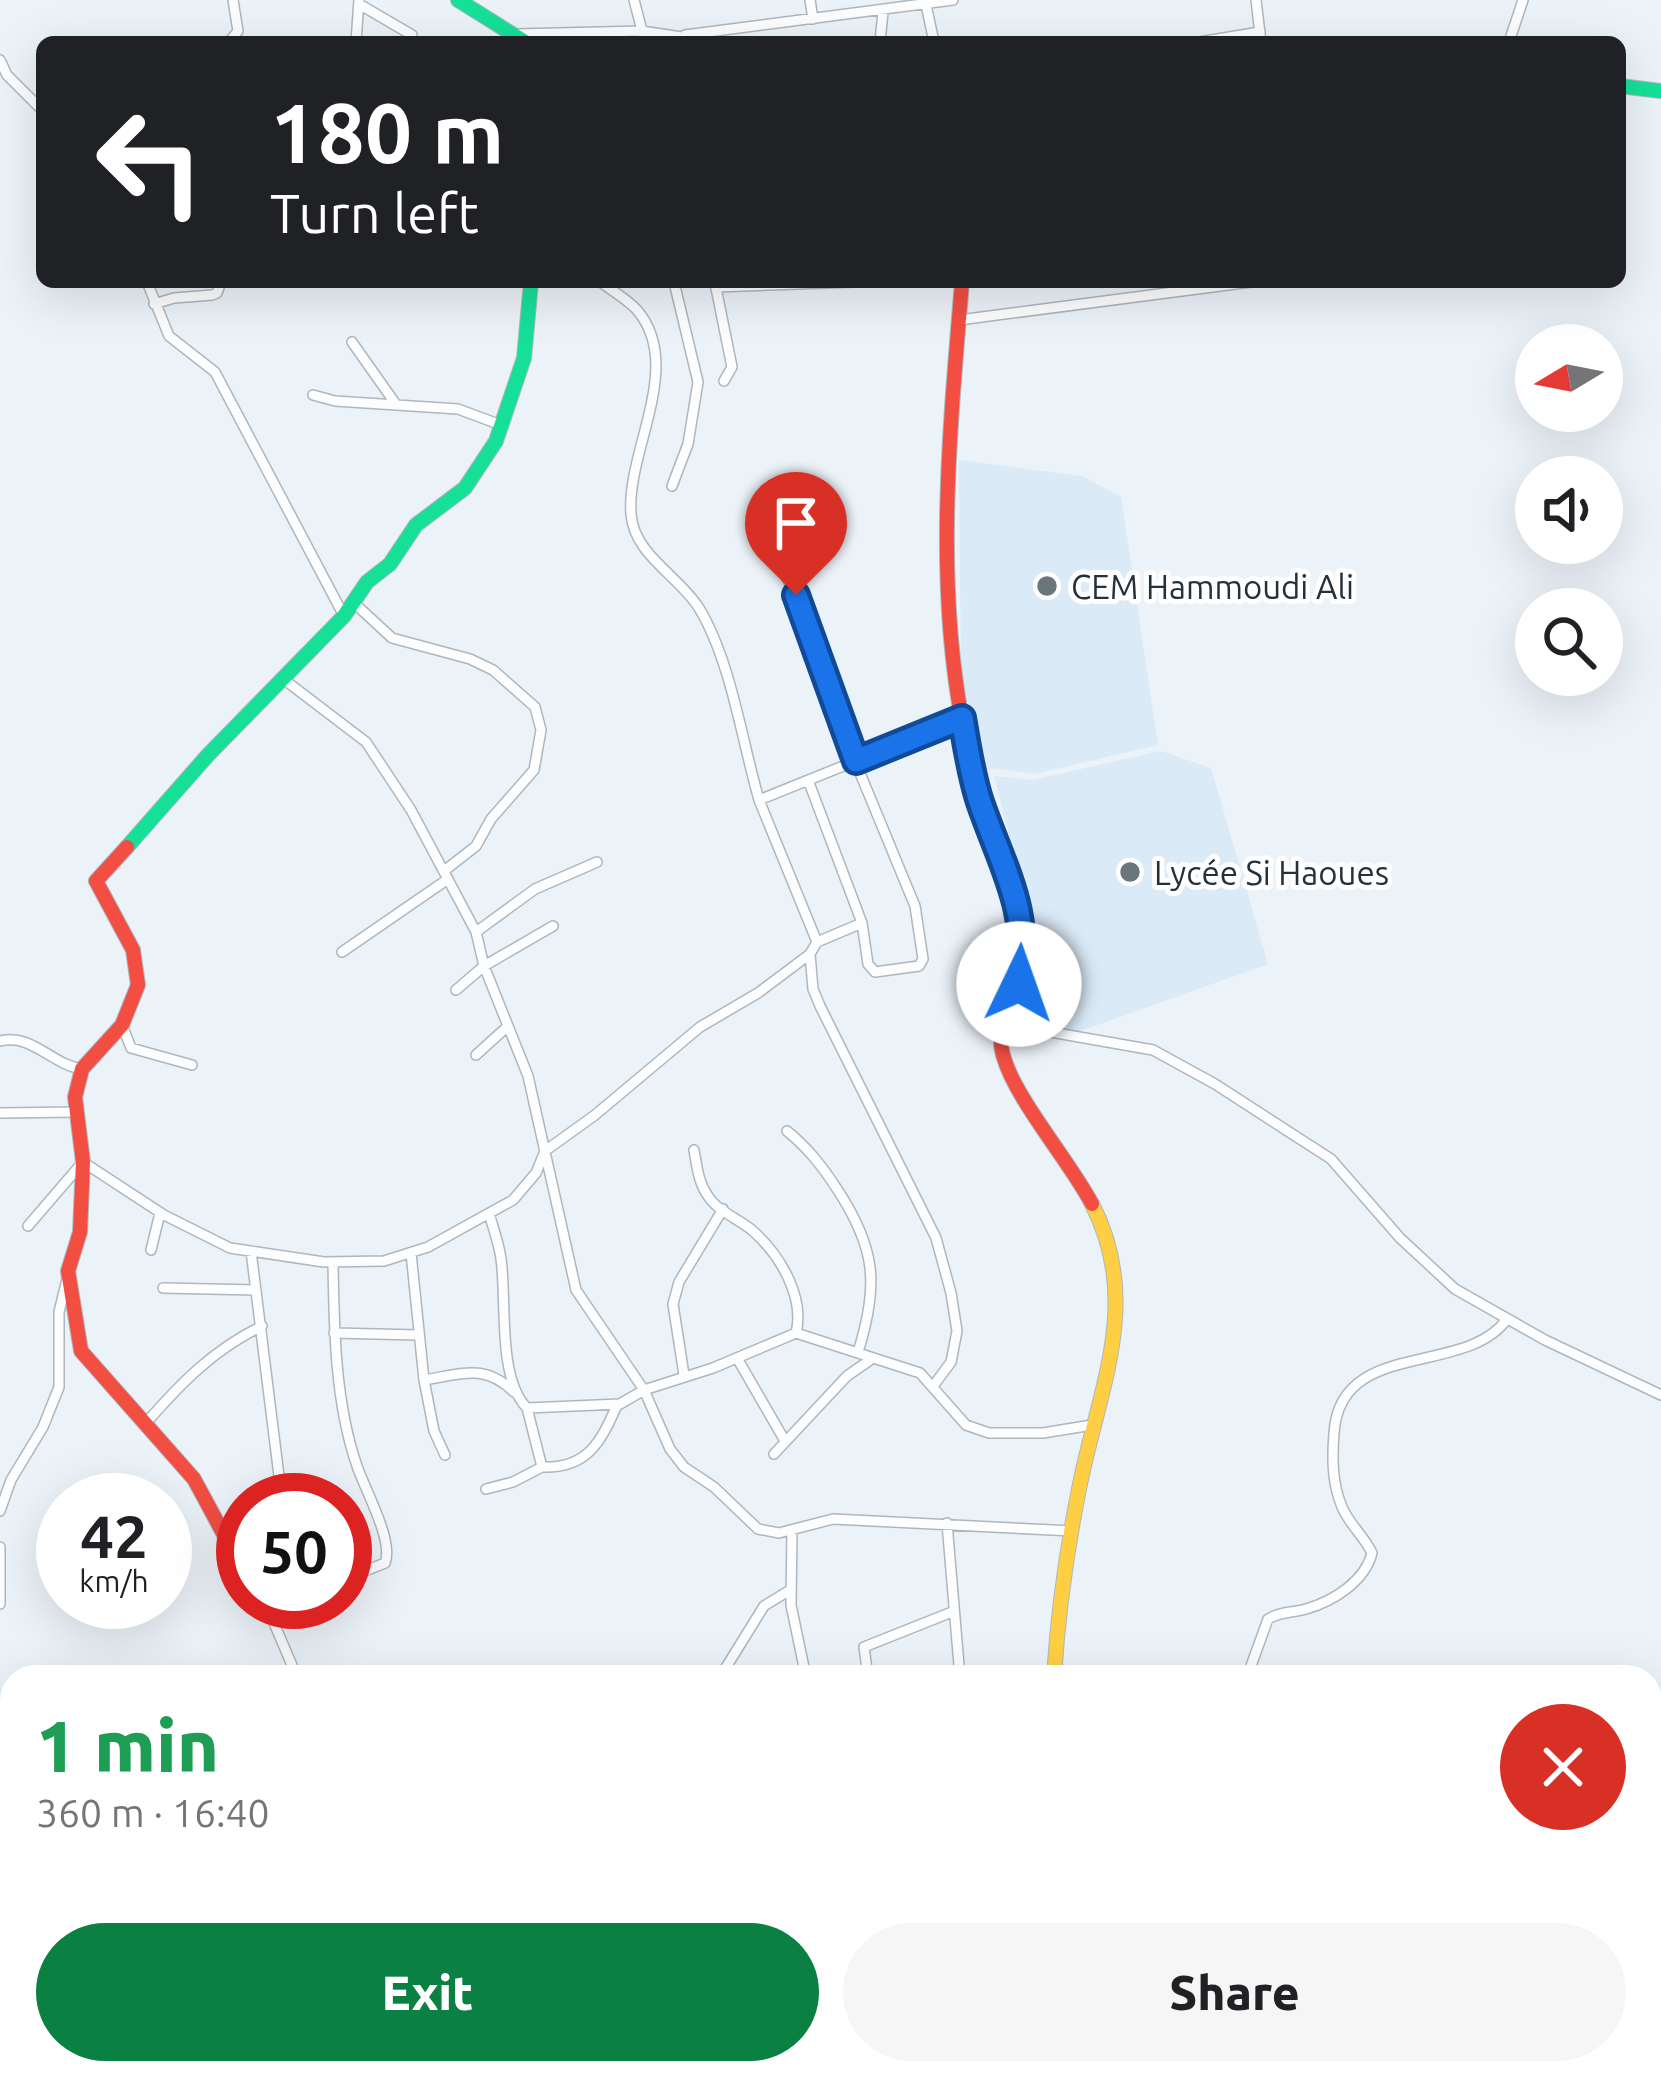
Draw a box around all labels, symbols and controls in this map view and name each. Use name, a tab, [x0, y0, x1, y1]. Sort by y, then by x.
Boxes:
icon: left	[72, 84, 228, 240]
text: 180 m	[270, 85, 504, 179]
text: Turn left	[270, 183, 479, 243]
north arrow	[1515, 324, 1623, 432]
map controls	[1515, 324, 1623, 696]
button: sound	[1515, 456, 1623, 564]
pin	[745, 472, 847, 595]
icon: arrive	[763, 490, 829, 556]
place label: CEM Hammoudi Ali	[1071, 568, 1354, 605]
marker: CEM Hammoudi Ali	[1034, 573, 1060, 599]
button: search	[1515, 588, 1623, 696]
place label: Lycée Si Haoues	[1154, 854, 1389, 891]
marker: Lycée Si Haoues	[1117, 859, 1143, 885]
position arrow	[956, 921, 1082, 1047]
speed limit sign: 50	[216, 1473, 372, 1629]
text: 42	[80, 1502, 148, 1569]
text: km/h	[79, 1564, 149, 1598]
button: close	[1500, 1704, 1626, 1830]
text: 1 min	[36, 1705, 219, 1786]
text: 360 m · 16:40	[36, 1791, 270, 1834]
button: Exit	[36, 1923, 819, 2061]
button: Share	[843, 1923, 1626, 2061]

